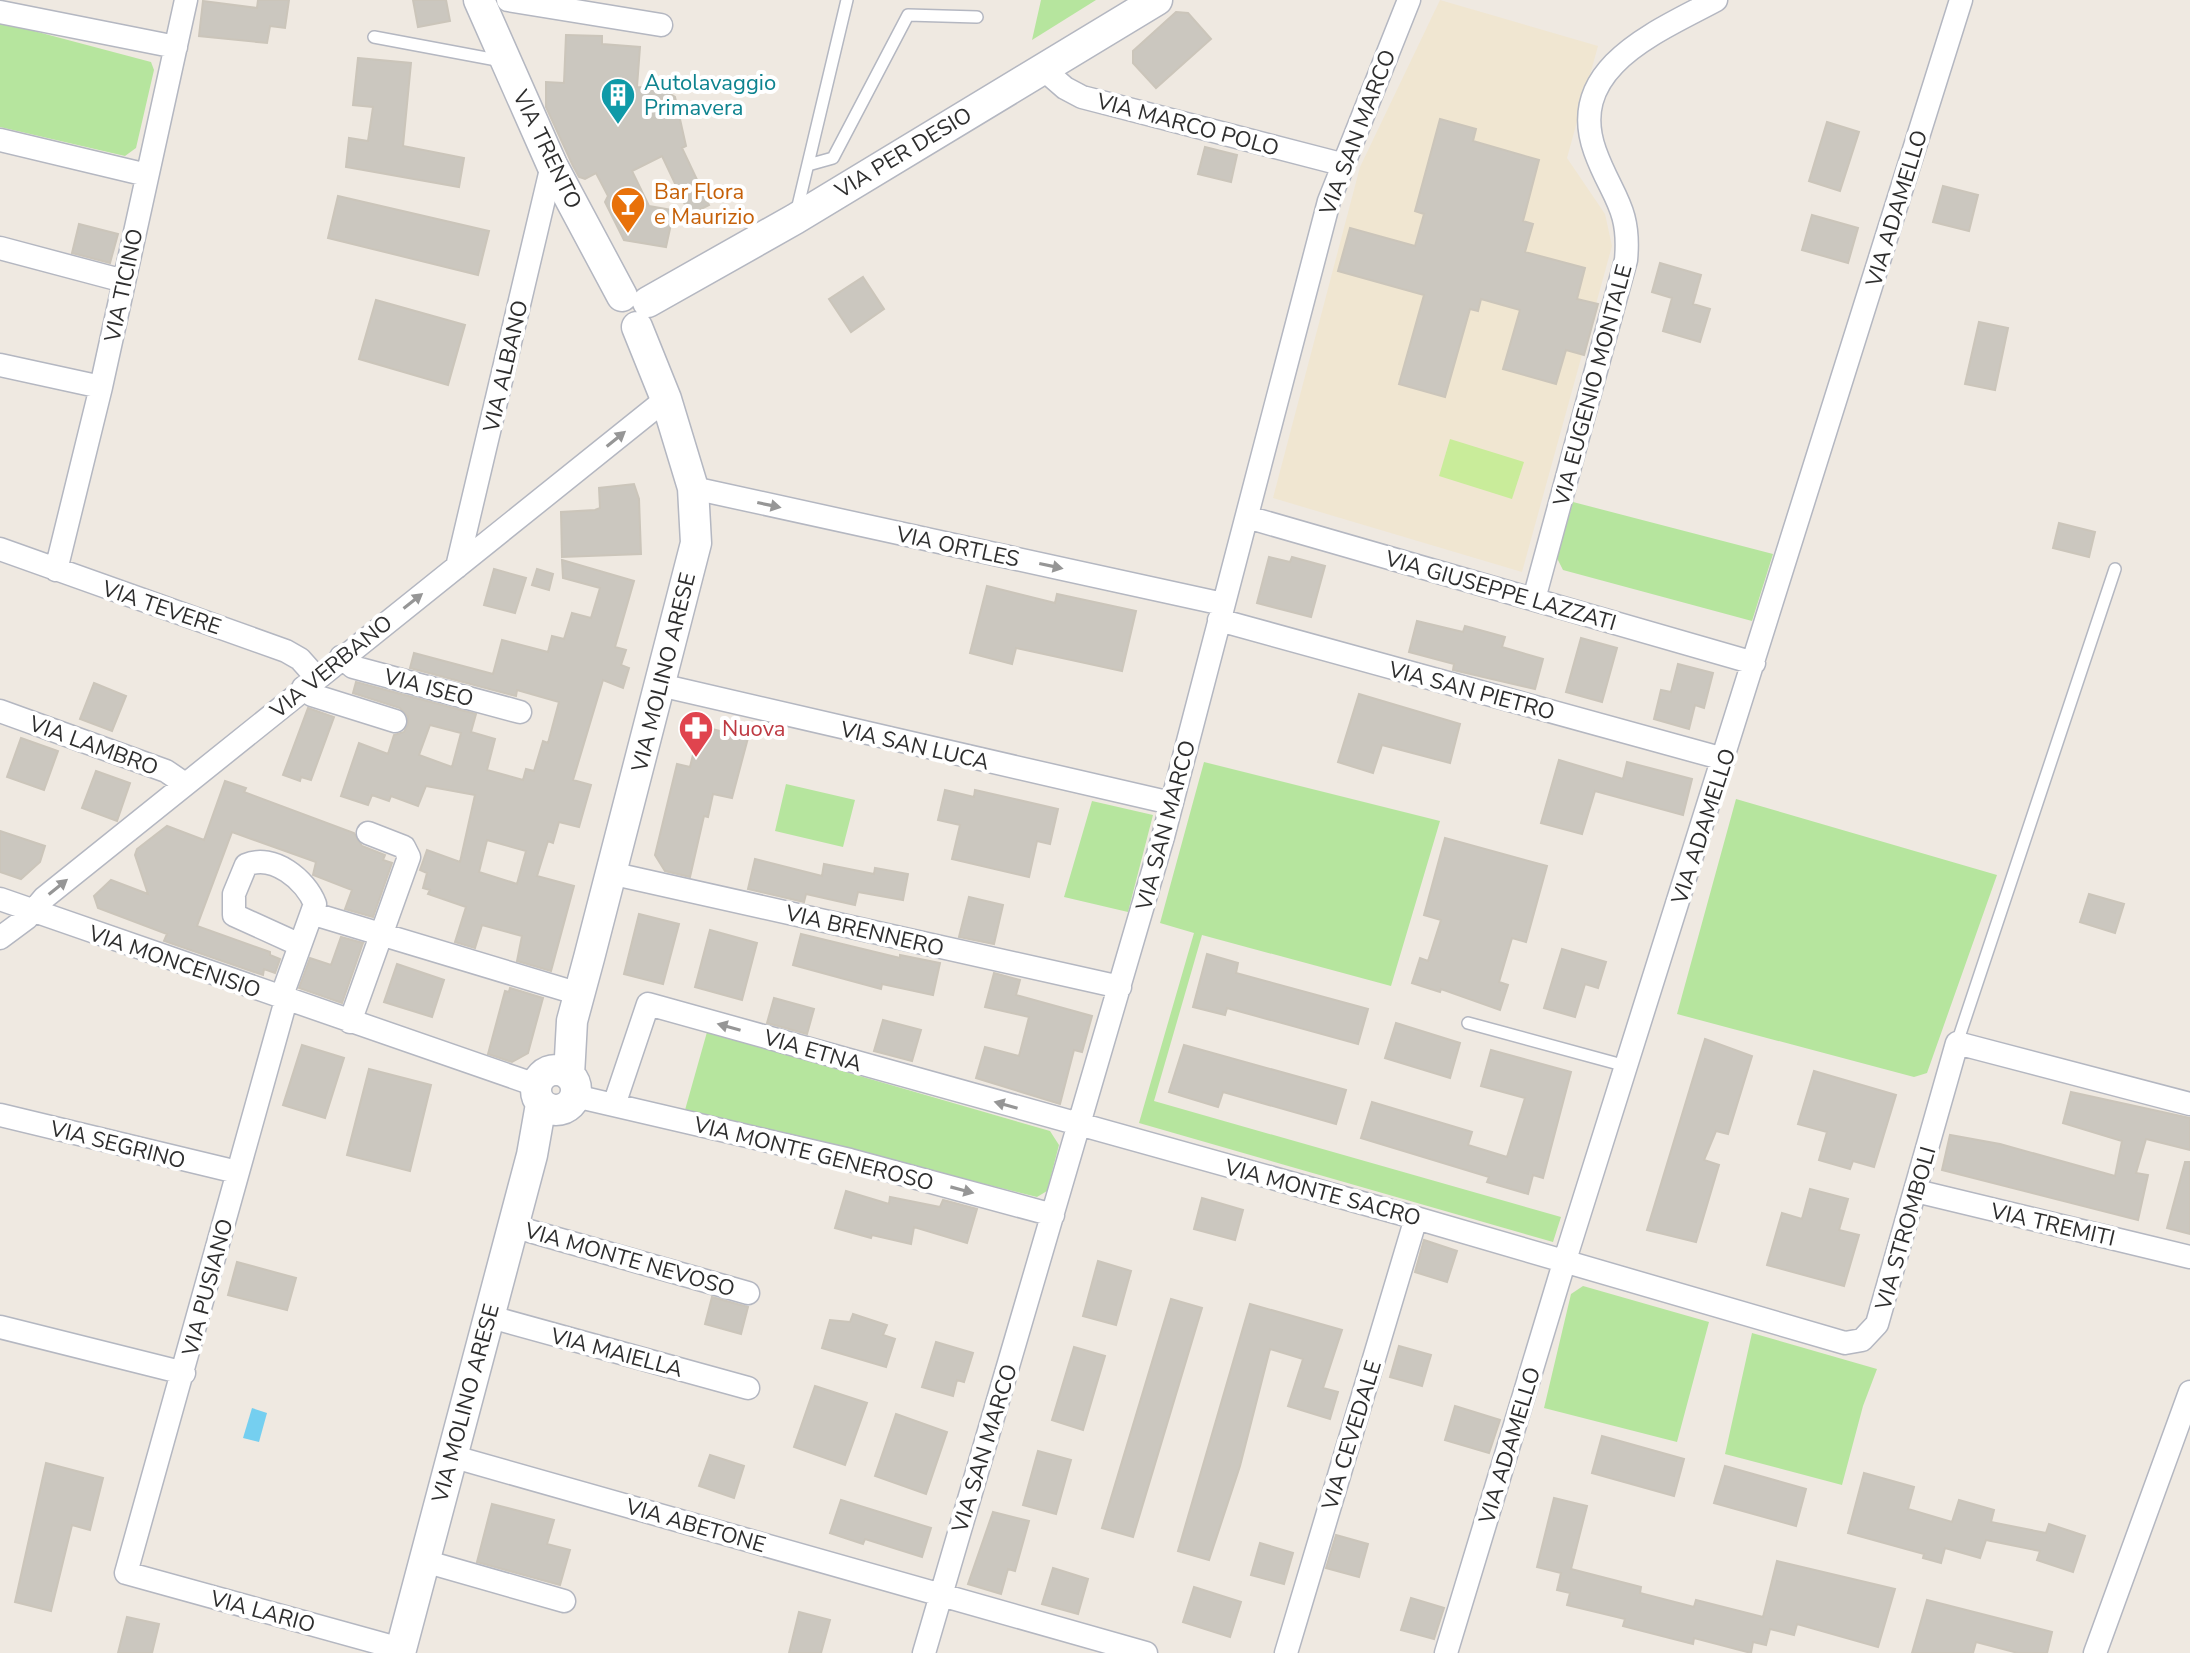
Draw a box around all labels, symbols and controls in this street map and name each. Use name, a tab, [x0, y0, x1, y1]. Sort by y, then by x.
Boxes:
street label: VIA SAN MARCO	[1312, 45, 1403, 220]
place label: Autolavaggio Primavera	[644, 68, 776, 123]
building icon: Autolavaggio Primavera	[599, 76, 637, 126]
street label: VIA TRENTO	[505, 84, 589, 214]
street label: VIA MARCO POLO	[1092, 86, 1282, 164]
street label: VIA PER DESIO	[829, 100, 977, 206]
street label: VIA ADAMELLO	[1859, 126, 1935, 291]
place label: Bar Flora e Maurizio	[654, 177, 755, 232]
bar icon: Bar Flora e Maurizio	[609, 185, 647, 235]
street label: VIA TICINO	[97, 226, 151, 346]
street label: VIA EUGENIO MONTALE	[1546, 261, 1640, 510]
street label: VIA ALBANO	[476, 297, 536, 436]
one-way arrow	[606, 431, 626, 447]
one-way arrow	[757, 499, 782, 512]
street label: VIA ORTLES	[893, 519, 1022, 575]
street label: VIA GIUSEPPE LAZZATI	[1381, 543, 1620, 638]
one-way arrow	[1038, 560, 1063, 573]
street label: VIA MOLINO ARESE	[624, 570, 703, 776]
street label: VIA TEVERE	[97, 573, 225, 642]
one-way arrow	[403, 593, 423, 609]
street label: VIA VERBANO	[263, 608, 399, 726]
street label: VIA SAN PIETRO	[1384, 654, 1558, 728]
street label: VIA ISEO	[380, 661, 477, 714]
street label: VIA LAMBRO	[24, 708, 162, 783]
pharmacy icon: Nuova	[677, 709, 715, 759]
place label: Nuova	[722, 714, 785, 744]
street label: VIA SAN LUCA	[836, 714, 992, 778]
street label: VIA SAN MARCO	[1129, 737, 1203, 914]
street label: VIA ADAMELLO	[1664, 745, 1743, 909]
one-way arrow	[48, 879, 68, 896]
street label: VIA BRENNERO	[782, 898, 947, 964]
street label: VIA MONCENISIO	[84, 918, 265, 1005]
one-way arrow	[716, 1020, 741, 1032]
street label: VIA ETNA	[759, 1022, 865, 1079]
one-way arrow	[993, 1098, 1017, 1111]
street label: VIA MONTE GENEROSO	[690, 1109, 937, 1198]
street label: VIA SEGRINO	[46, 1113, 188, 1176]
street label: VIA STROMBOLI	[1868, 1143, 1944, 1314]
street label: VIA MONTE SACRO	[1220, 1152, 1424, 1234]
one-way arrow	[950, 1184, 974, 1197]
street label: VIA TREMITI	[1987, 1196, 2118, 1254]
street label: VIA PUSIANO	[175, 1215, 241, 1360]
street label: VIA MONTE NEVOSO	[520, 1215, 738, 1304]
street label: VIA MOLINO ARESE	[425, 1301, 507, 1507]
street label: VIA MAIELLA	[547, 1321, 686, 1385]
street label: VIA CEVEDALE	[1315, 1357, 1389, 1515]
street label: VIA SAN MARCO	[945, 1360, 1025, 1537]
street label: VIA ADAMELLO	[1472, 1363, 1548, 1528]
street label: VIA ABETONE	[621, 1491, 769, 1560]
street label: VIA LARIO	[206, 1583, 318, 1640]

